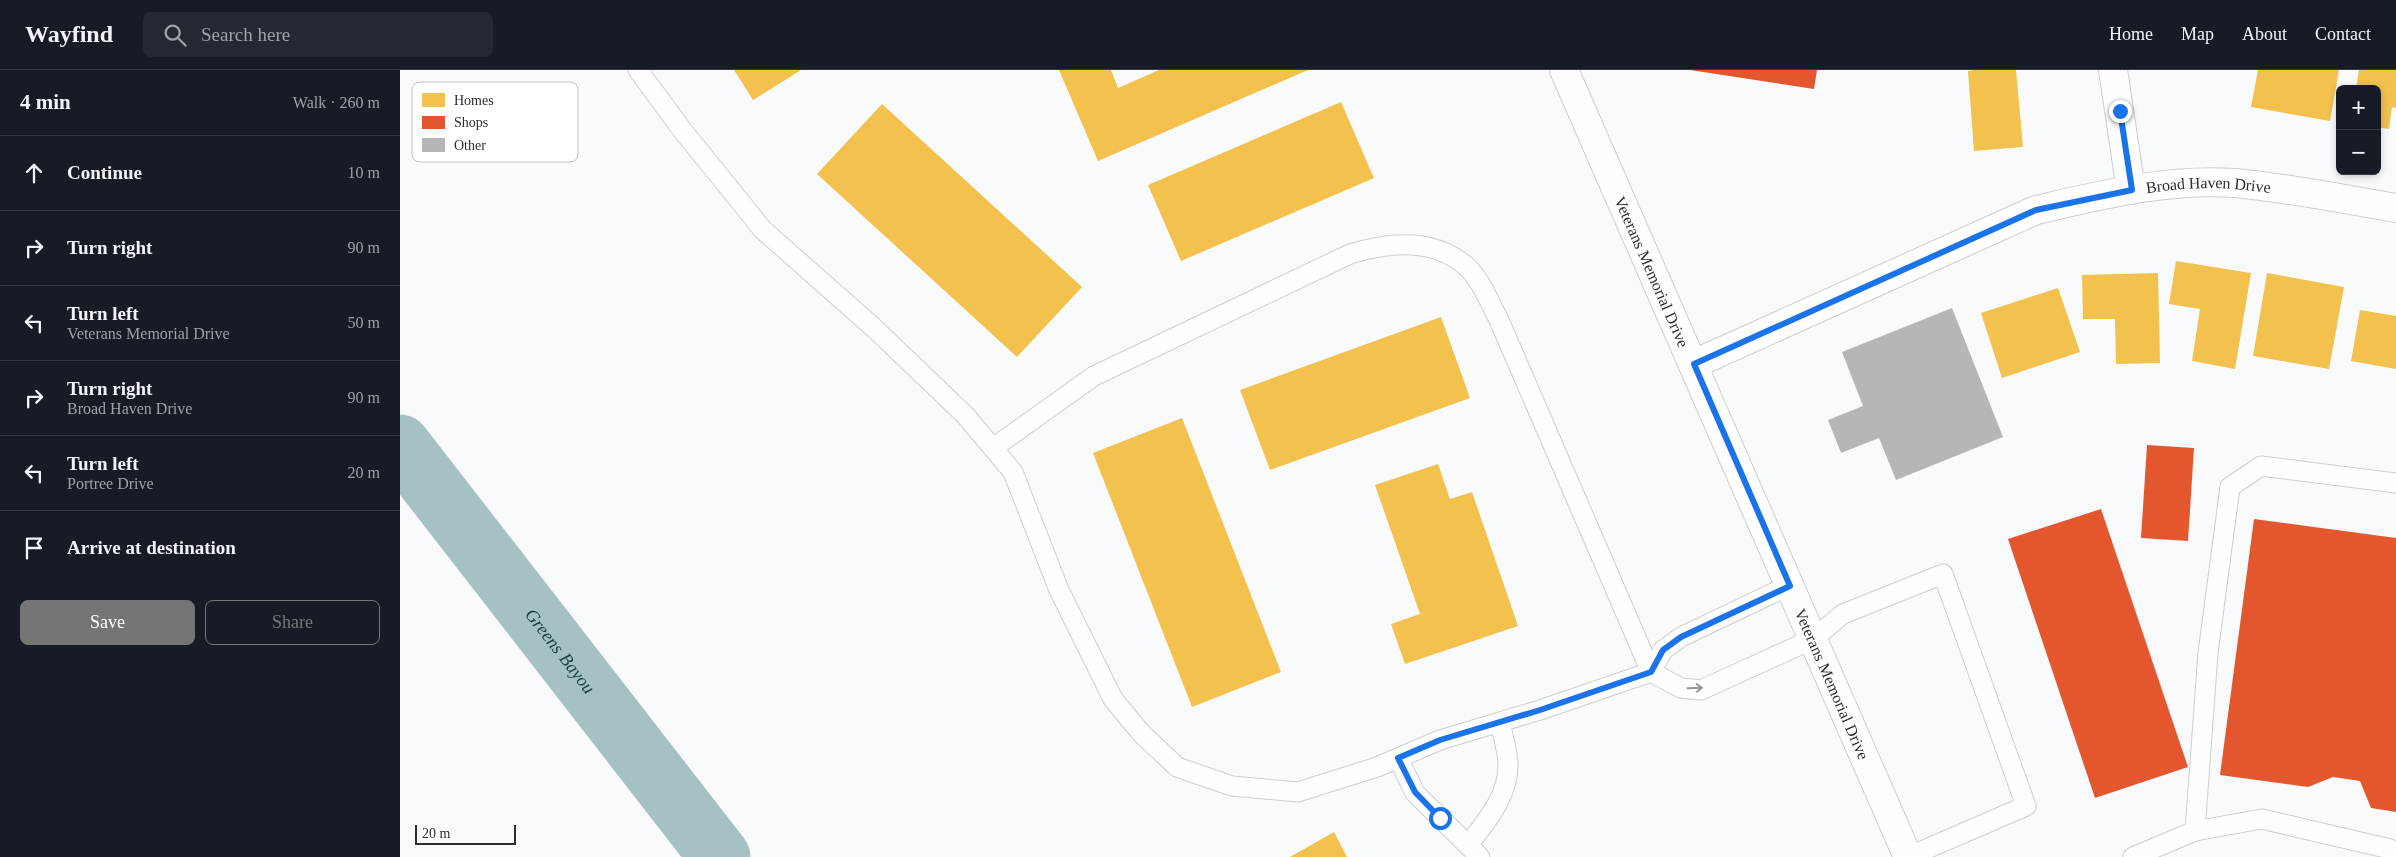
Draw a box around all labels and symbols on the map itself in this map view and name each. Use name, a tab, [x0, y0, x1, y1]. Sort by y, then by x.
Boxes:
legend	[412, 82, 578, 162]
text: Homes	[454, 93, 494, 108]
route end	[2109, 100, 2132, 123]
text: Shops	[454, 115, 488, 130]
text: Other	[454, 138, 486, 153]
street label: Broad Haven Drive	[2145, 174, 2272, 196]
street label: Veterans Memorial Drive	[1611, 194, 1692, 350]
water label: Greens Bayou	[521, 605, 599, 697]
street label: Veterans Memorial Drive	[1792, 606, 1872, 762]
one-way arrow	[1687, 684, 1703, 693]
route start	[1429, 807, 1452, 830]
scale bar	[415, 822, 516, 845]

